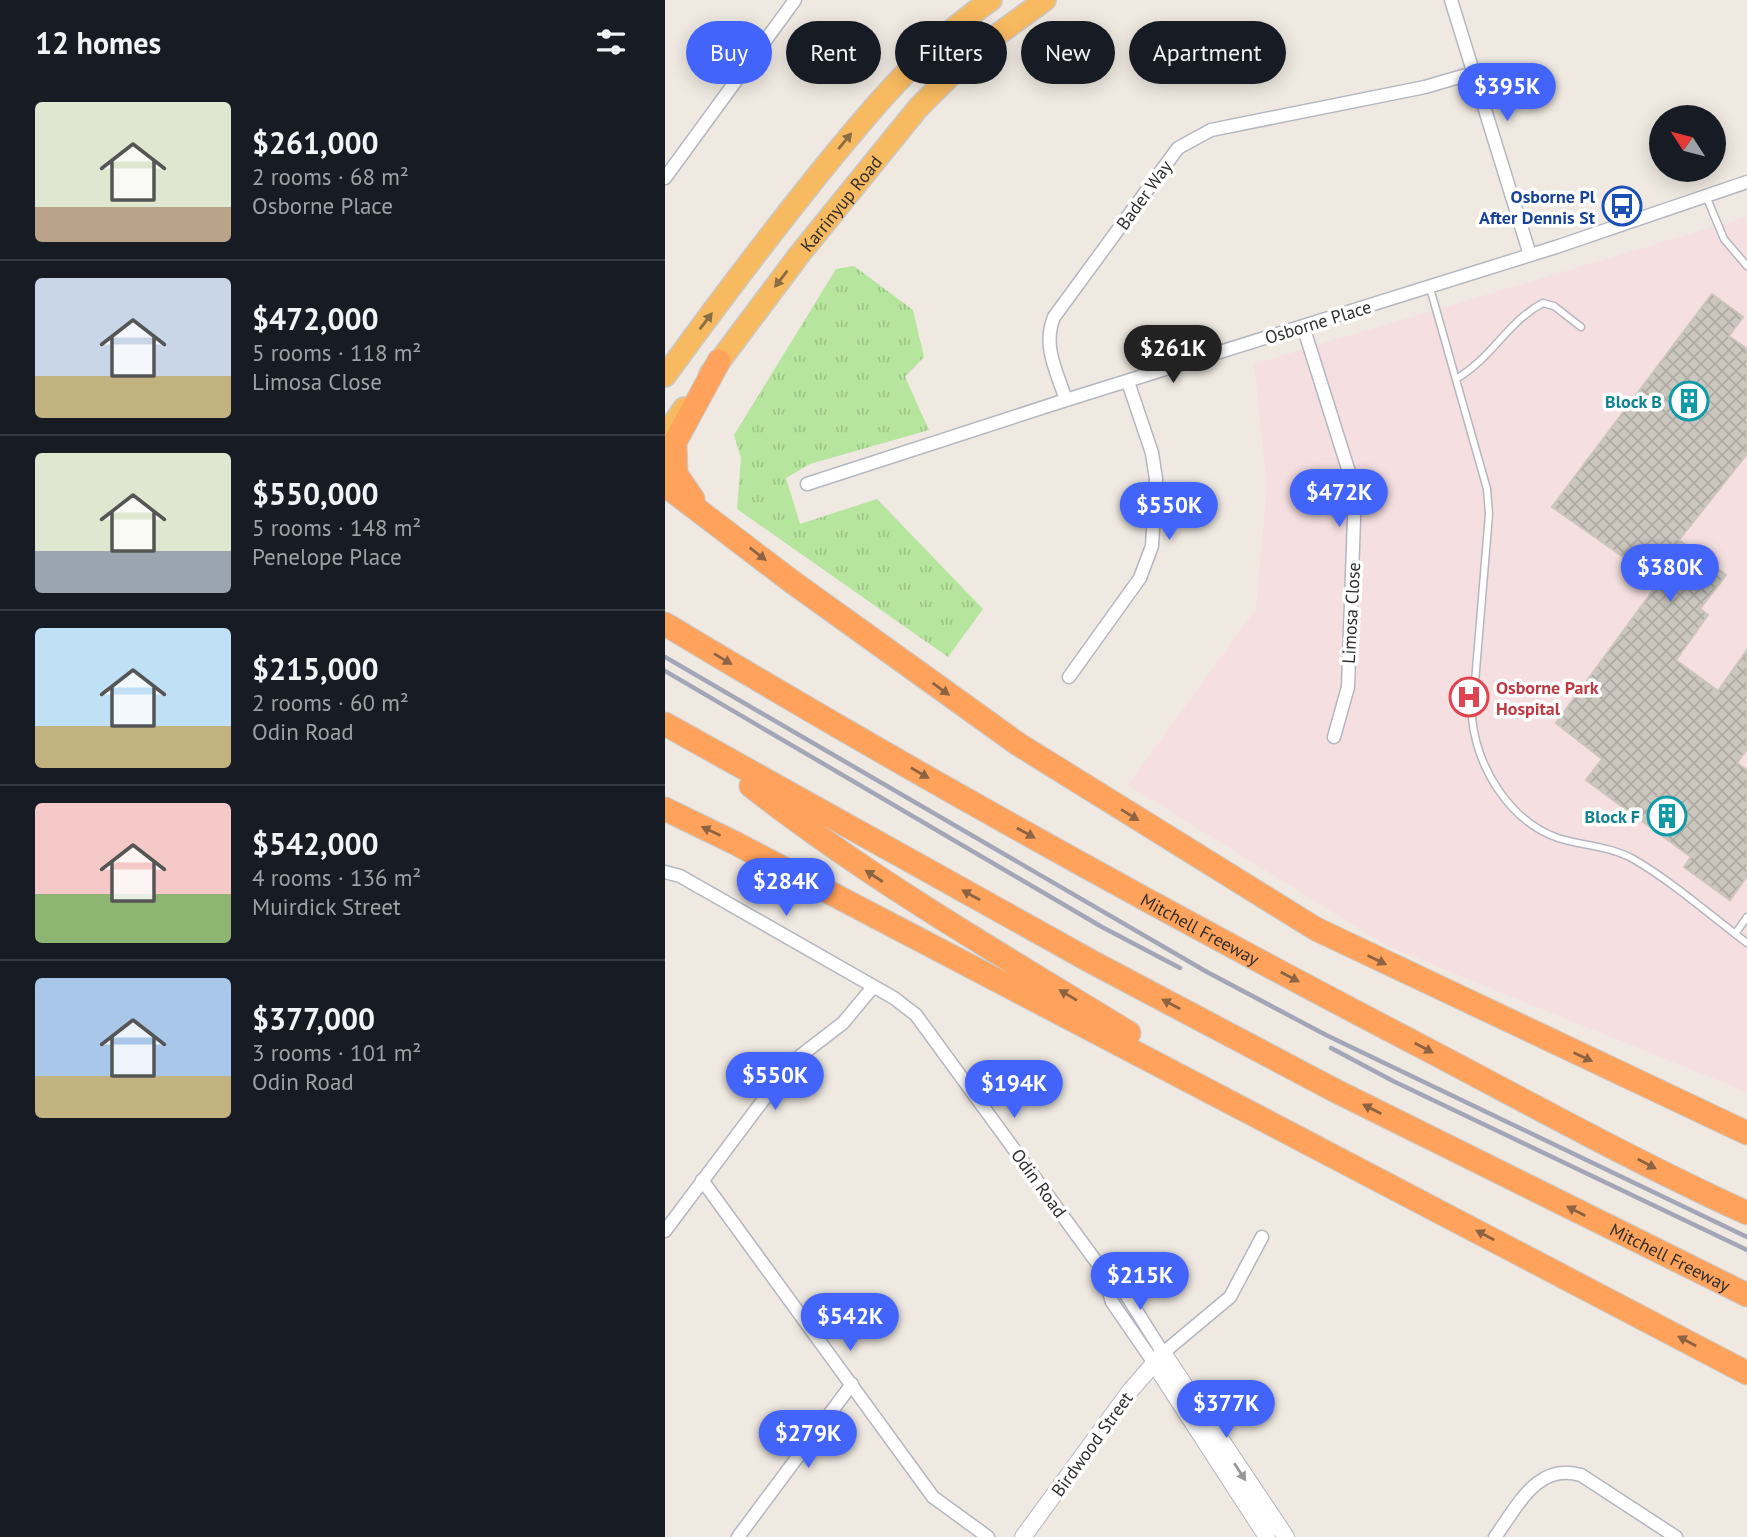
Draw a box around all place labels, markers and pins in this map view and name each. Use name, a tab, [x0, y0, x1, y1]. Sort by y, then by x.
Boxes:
pin: $395K	[1458, 64, 1556, 123]
place label: Osborne Pl After Dennis St	[1479, 185, 1596, 229]
bus stop icon: Osborne Pl After Dennis St	[1601, 185, 1643, 227]
pin: $261K	[1124, 326, 1222, 385]
building icon: Block B	[1668, 380, 1710, 422]
place label: Block B	[1605, 390, 1662, 413]
pin: $472K	[1290, 470, 1388, 529]
pin: $550K	[1120, 482, 1218, 542]
pin: $380K	[1621, 544, 1719, 604]
hospital icon: Osborne Park Hospital	[1448, 676, 1490, 718]
place label: Osborne Park Hospital	[1496, 676, 1599, 720]
building icon: Block F	[1646, 795, 1688, 837]
place label: Block F	[1585, 805, 1640, 828]
pin: $284K	[737, 858, 835, 918]
pin: $550K	[726, 1052, 824, 1112]
pin: $194K	[965, 1060, 1063, 1120]
pin: $215K	[1091, 1252, 1189, 1312]
pin: $542K	[801, 1294, 899, 1353]
pin: $377K	[1177, 1380, 1275, 1440]
pin: $279K	[759, 1410, 857, 1470]

